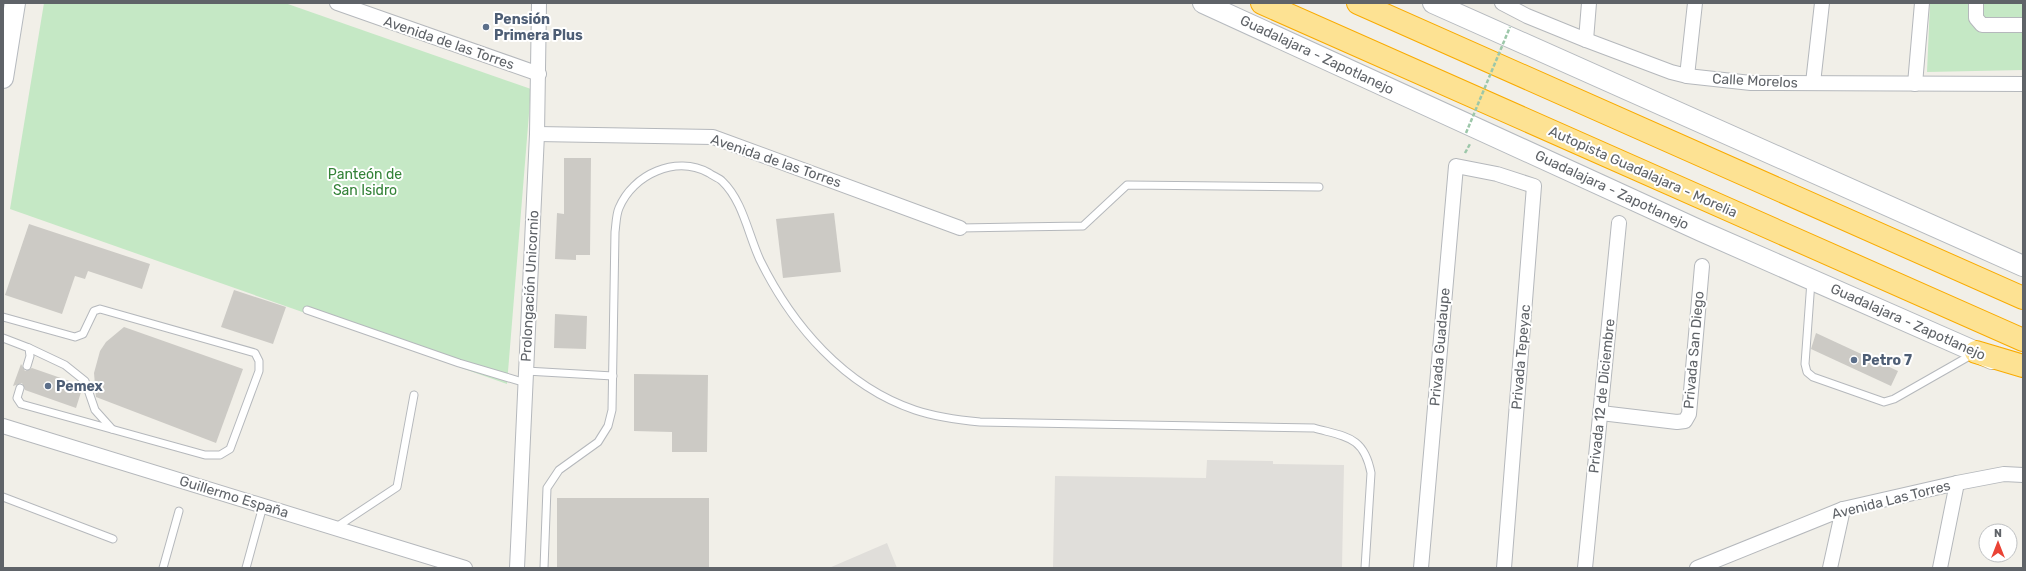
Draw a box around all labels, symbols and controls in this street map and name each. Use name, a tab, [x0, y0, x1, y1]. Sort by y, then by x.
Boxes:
place label: Pensión Primera Plus	[494, 11, 583, 44]
street label: Guadalajara - Zapotlanejo	[1237, 12, 1397, 98]
street label: Avenida de las Torres	[382, 13, 516, 73]
marker: Pensión Primera Plus	[481, 22, 491, 32]
street label: Calle Morelos	[1712, 70, 1798, 92]
street label: Autopista Guadalajara - Morelia	[1546, 123, 1740, 221]
street label: Avenida de las Torres	[709, 131, 843, 191]
street label: Guadalajara - Zapotlanejo	[1532, 147, 1692, 233]
park label: Panteón de San Isidro	[328, 166, 402, 199]
street label: Prolongación Unicornio	[518, 210, 542, 362]
street label: Guadalajara - Zapotlanejo	[1828, 280, 1988, 364]
street label: Privada Guadaupe	[1426, 287, 1454, 407]
street label: Privada San Diego	[1680, 290, 1708, 410]
street label: Privada Tepeyac	[1508, 303, 1534, 410]
street label: Privada 12 de Diciembre	[1585, 318, 1619, 474]
place label: Petro 7	[1862, 352, 1912, 369]
marker: Petro 7	[1849, 355, 1859, 365]
place label: Pemex	[56, 378, 104, 395]
marker: Pemex	[43, 381, 53, 391]
street label: Guillermo España	[177, 472, 291, 522]
street label: Avenida Las Torres	[1830, 477, 1952, 523]
north arrow	[1978, 523, 2018, 563]
text: N	[1994, 527, 2002, 540]

